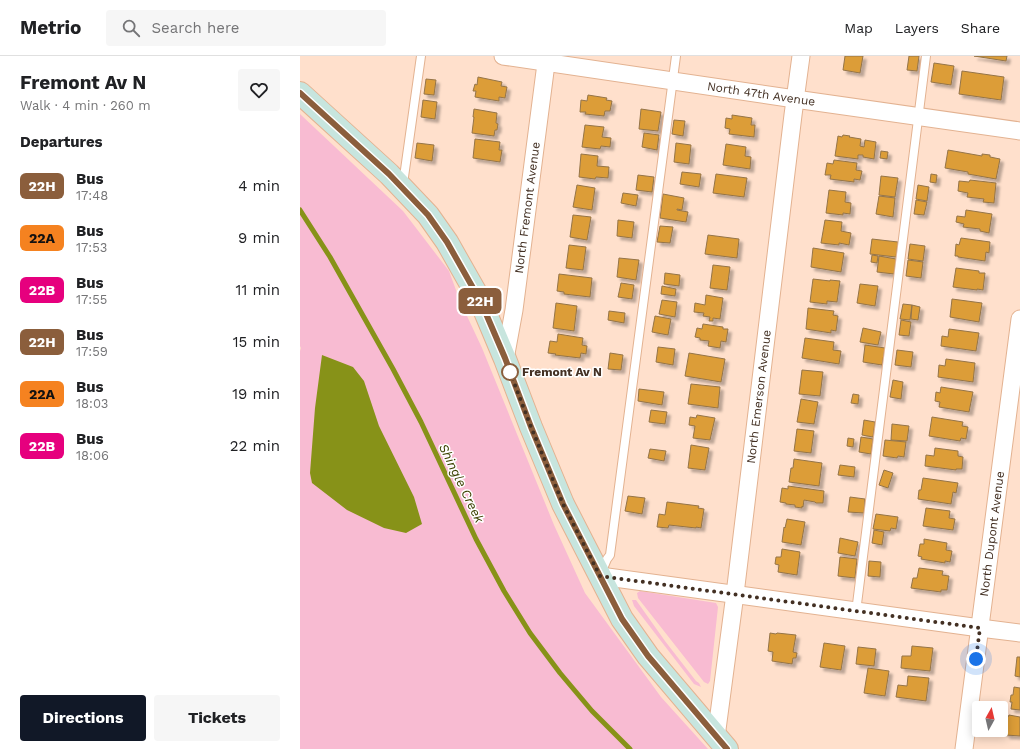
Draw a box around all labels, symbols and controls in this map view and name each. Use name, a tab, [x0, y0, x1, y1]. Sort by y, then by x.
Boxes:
search box	[106, 10, 386, 46]
text: Metrio	[20, 16, 82, 39]
icon: search	[120, 17, 142, 39]
text: Search here	[152, 19, 239, 37]
text: Map	[844, 20, 873, 36]
text: Layers	[895, 20, 939, 36]
text: Share	[961, 20, 1000, 36]
button: heart	[238, 69, 280, 111]
text: Fremont Av N	[20, 71, 146, 94]
street label: North 47th Avenue	[706, 79, 816, 109]
text: Walk · 4 min · 260 m	[20, 98, 151, 113]
text: Departures	[20, 133, 103, 151]
street label: North Fremont Avenue	[512, 141, 543, 274]
text: Bus	[76, 170, 104, 188]
text: 4 min	[238, 177, 280, 195]
text: 22H	[28, 178, 56, 194]
text: 17:48	[76, 188, 108, 203]
text: Bus	[76, 222, 104, 240]
text: 9 min	[238, 229, 280, 247]
text: 22A	[29, 230, 55, 246]
text: 17:53	[76, 240, 107, 255]
text: Bus	[76, 274, 104, 292]
text: 11 min	[236, 281, 280, 299]
text: 22B	[29, 282, 55, 298]
line badge: 22H	[457, 288, 503, 314]
text: 17:55	[76, 292, 107, 307]
text: 22H	[466, 293, 494, 309]
text: Bus	[76, 326, 104, 344]
street label: North Emerson Avenue	[744, 329, 774, 464]
text: 15 min	[233, 333, 280, 351]
text: 22H	[28, 334, 56, 350]
text: 17:59	[76, 344, 108, 359]
marker: Fremont Av N	[501, 363, 519, 381]
place label: Fremont Av N	[522, 365, 602, 379]
text: Bus	[76, 378, 104, 396]
text: 19 min	[232, 385, 280, 403]
text: 22A	[29, 386, 55, 402]
text: 18:03	[76, 396, 108, 411]
text: Bus	[76, 430, 104, 448]
text: 22 min	[230, 437, 280, 455]
text: 22B	[29, 438, 55, 454]
water label: Shingle Creek	[436, 441, 488, 526]
text: 18:06	[76, 448, 109, 463]
street label: North Dupont Avenue	[977, 470, 1007, 597]
your location	[966, 649, 986, 669]
button: Directions	[20, 695, 146, 741]
button: Tickets	[154, 695, 280, 741]
north arrow	[972, 701, 1008, 737]
map controls	[972, 701, 1008, 737]

